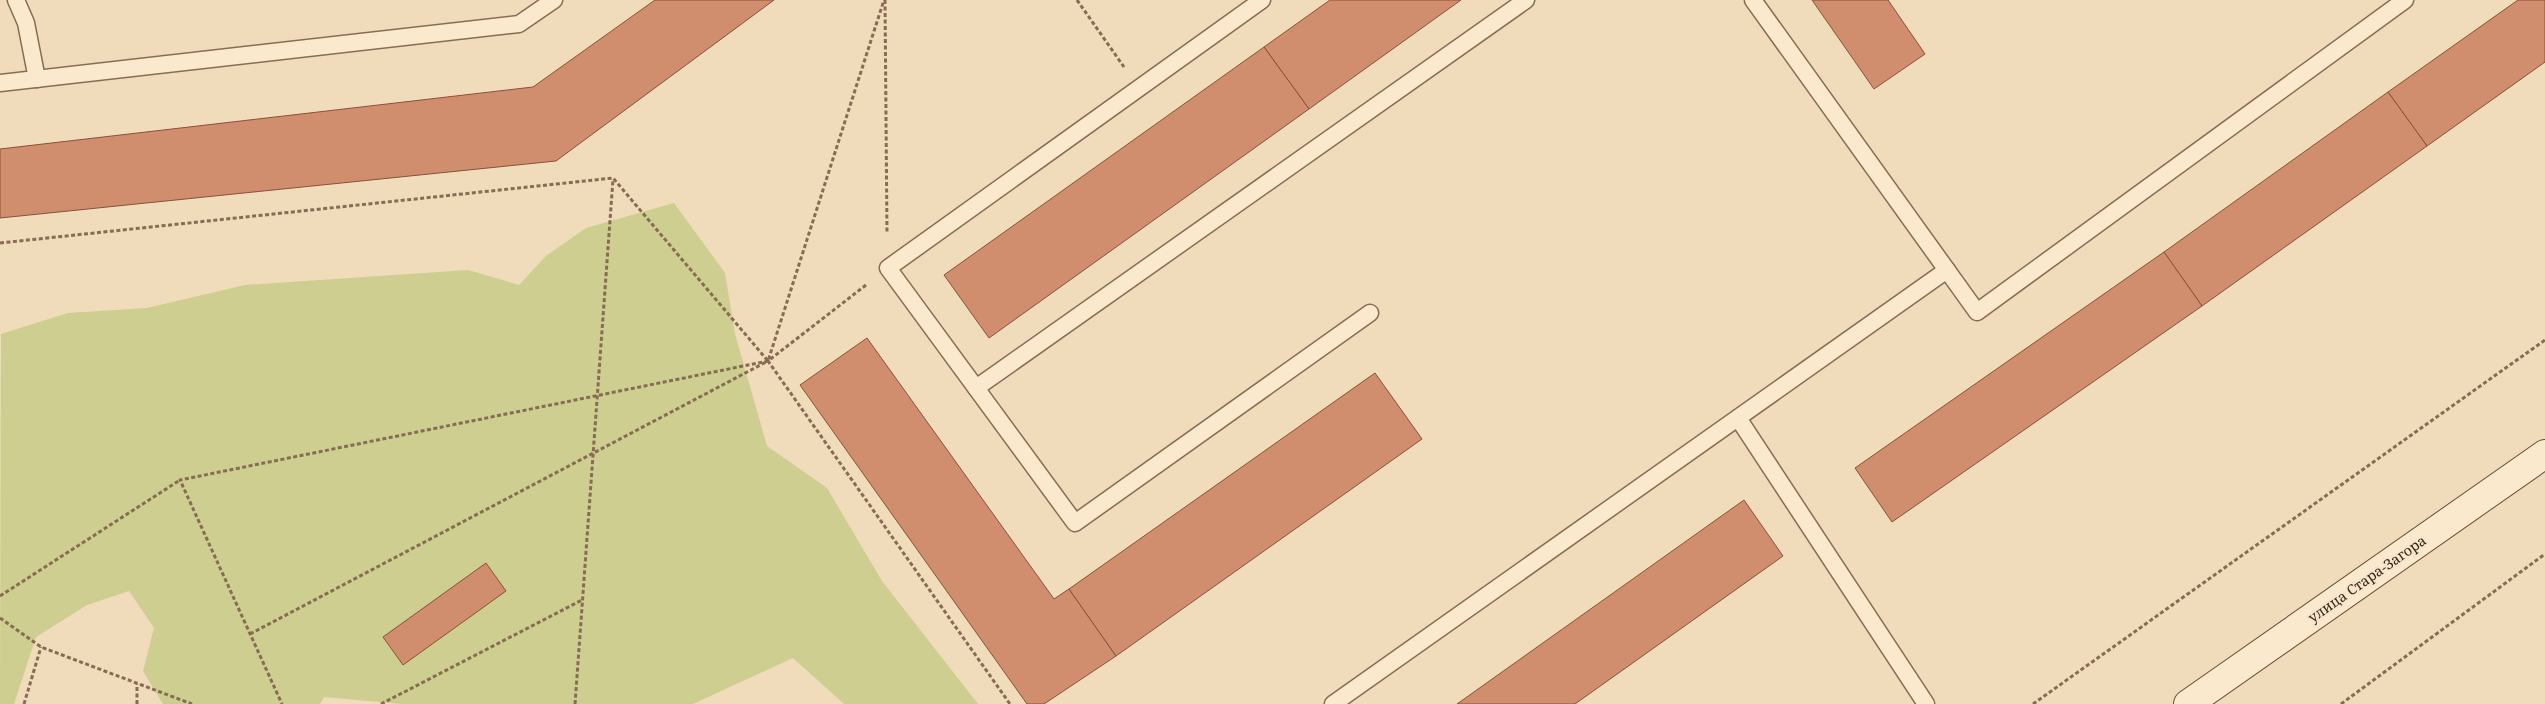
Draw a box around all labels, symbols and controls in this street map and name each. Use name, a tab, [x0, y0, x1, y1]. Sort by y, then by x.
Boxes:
street label: улица Стара-Загора	[2304, 531, 2430, 627]

